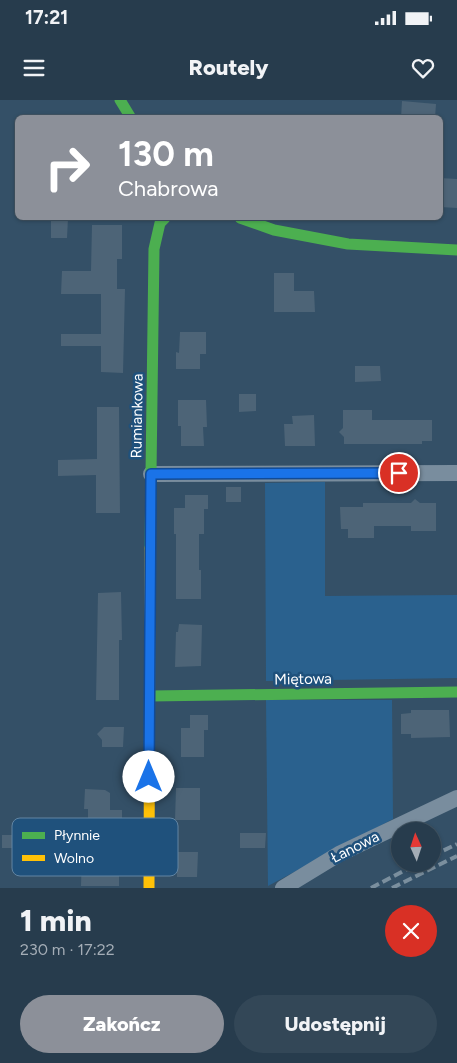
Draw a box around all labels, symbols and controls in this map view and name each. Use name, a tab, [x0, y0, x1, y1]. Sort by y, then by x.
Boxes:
text: 17:21	[25, 6, 68, 29]
icon: menu	[20, 54, 48, 82]
text: Routely	[189, 54, 268, 81]
icon: heart	[409, 54, 437, 82]
text: 130 m	[118, 133, 214, 175]
icon: right	[35, 135, 100, 200]
text: Chabrowa	[118, 175, 218, 202]
street label: Rumiankowa	[127, 373, 147, 459]
pin	[378, 452, 420, 494]
icon: arrive	[385, 459, 413, 487]
street label: Miętowa	[274, 669, 332, 689]
position arrow	[122, 750, 174, 802]
legend	[12, 818, 178, 876]
north arrow	[391, 822, 441, 872]
map controls	[391, 822, 441, 872]
text: Płynnie	[54, 827, 100, 844]
street label: Łanowa	[328, 827, 382, 867]
text: Wolno	[54, 850, 94, 867]
text: 1 min	[20, 902, 92, 939]
button: close	[385, 905, 437, 957]
text: 230 m · 17:22	[20, 940, 115, 959]
button: Zakończ	[20, 995, 224, 1053]
button: Udostępnij	[234, 995, 437, 1053]

